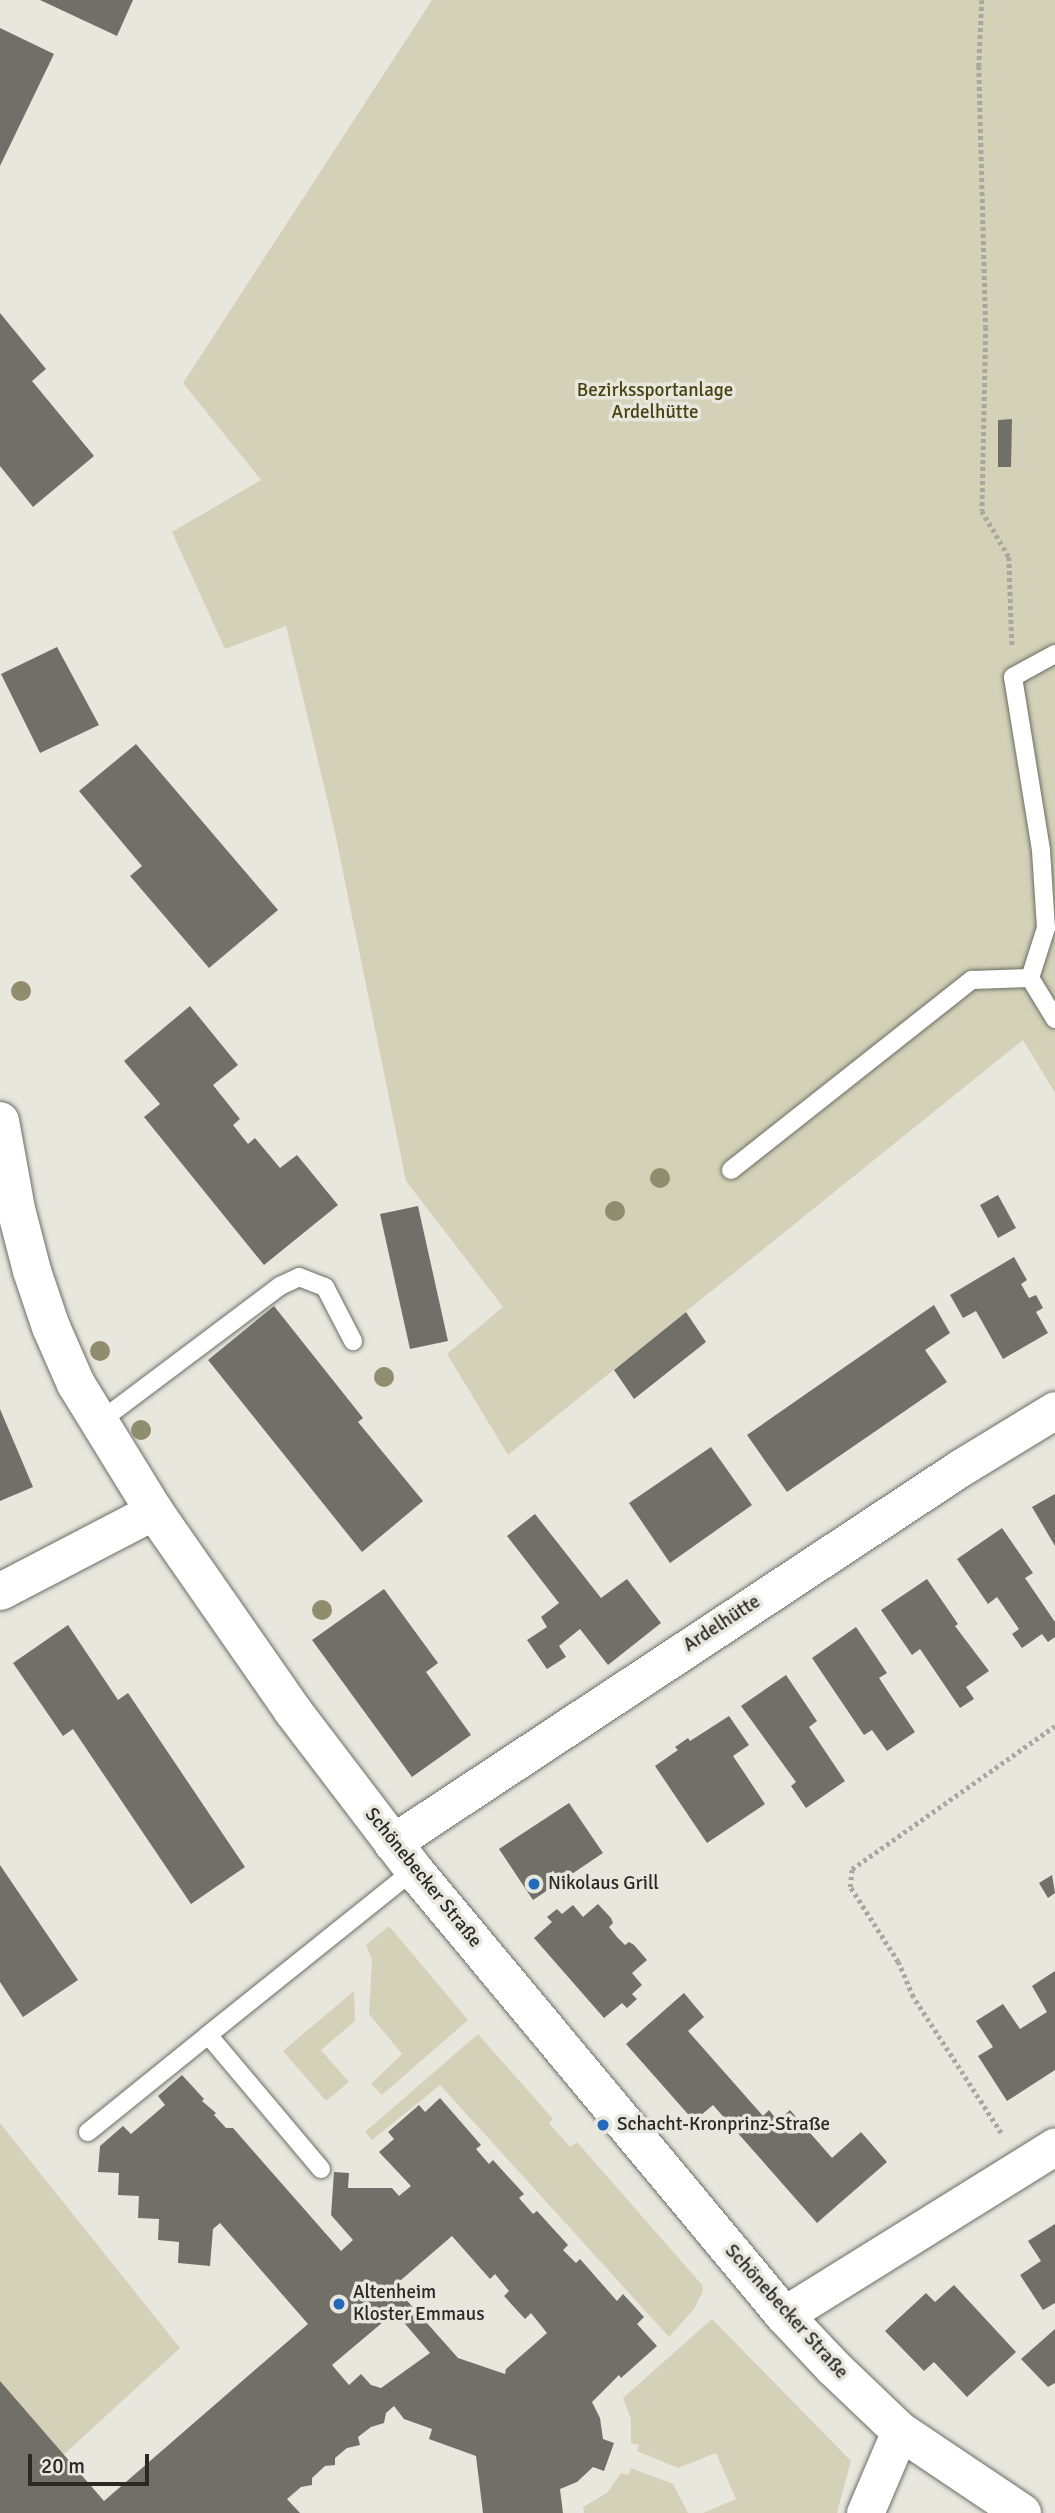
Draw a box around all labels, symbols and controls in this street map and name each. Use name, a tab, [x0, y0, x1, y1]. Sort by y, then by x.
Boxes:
park label: Bezirkssportanlage Ardelhütte	[577, 380, 733, 424]
street label: Ardelhütte	[679, 1591, 765, 1657]
street label: Schönebecker Straße	[360, 1804, 486, 1952]
place label: Nikolaus Grill	[548, 1873, 659, 1895]
marker: Nikolaus Grill	[526, 1876, 542, 1892]
place label: Schacht-Kronprinz-Straße	[617, 2114, 830, 2136]
marker: Schacht-Kronprinz-Straße	[595, 2117, 611, 2133]
street label: Schönebecker Straße	[720, 2240, 852, 2384]
place label: Altenheim Kloster Emmaus	[353, 2282, 484, 2326]
marker: Altenheim Kloster Emmaus	[331, 2296, 347, 2312]
scale bar	[32, 2440, 152, 2484]
text: 20 m	[41, 2453, 85, 2479]

